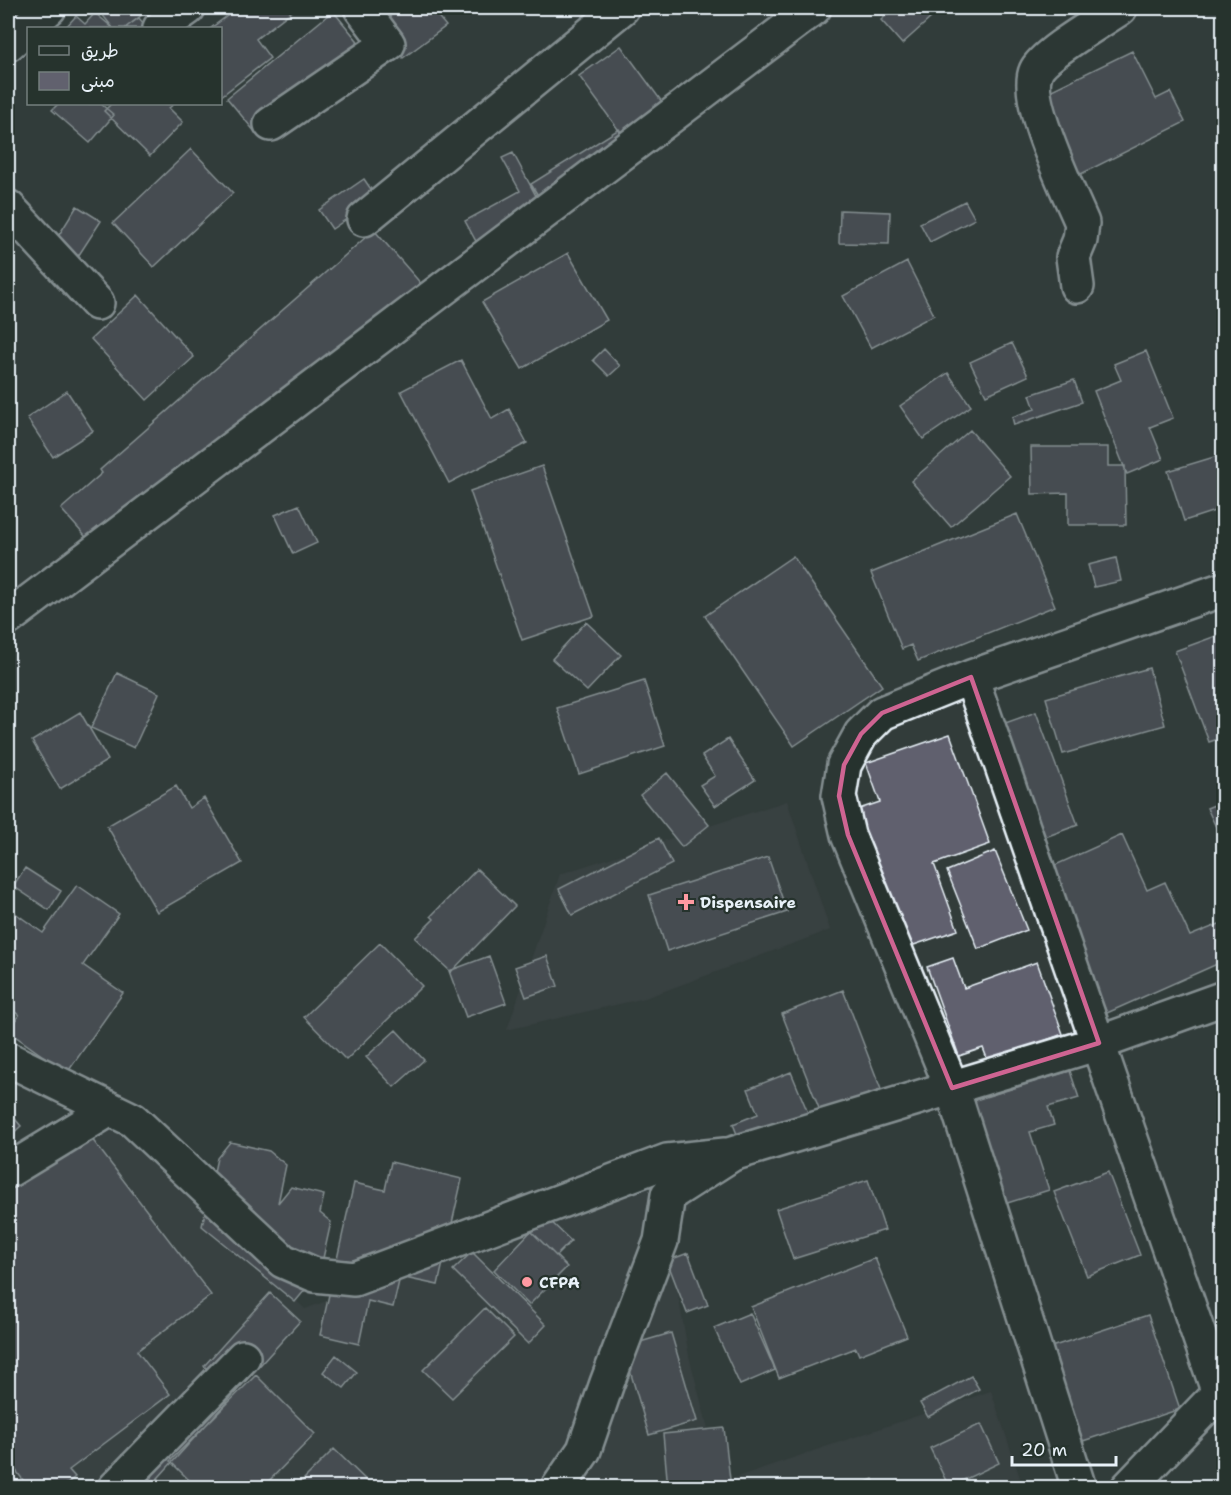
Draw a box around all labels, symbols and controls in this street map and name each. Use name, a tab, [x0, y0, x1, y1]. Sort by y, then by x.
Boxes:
legend	[27, 27, 222, 105]
text: طريق	[81, 39, 119, 63]
text: مبنى	[81, 69, 115, 93]
place label: Dispensaire	[700, 892, 797, 913]
marker: Dispensaire	[677, 893, 695, 911]
place label: CFPA	[539, 1272, 580, 1293]
marker: CFPA	[520, 1275, 534, 1289]
scale bar	[1012, 1429, 1116, 1467]
text: 20 m	[1021, 1438, 1067, 1462]

